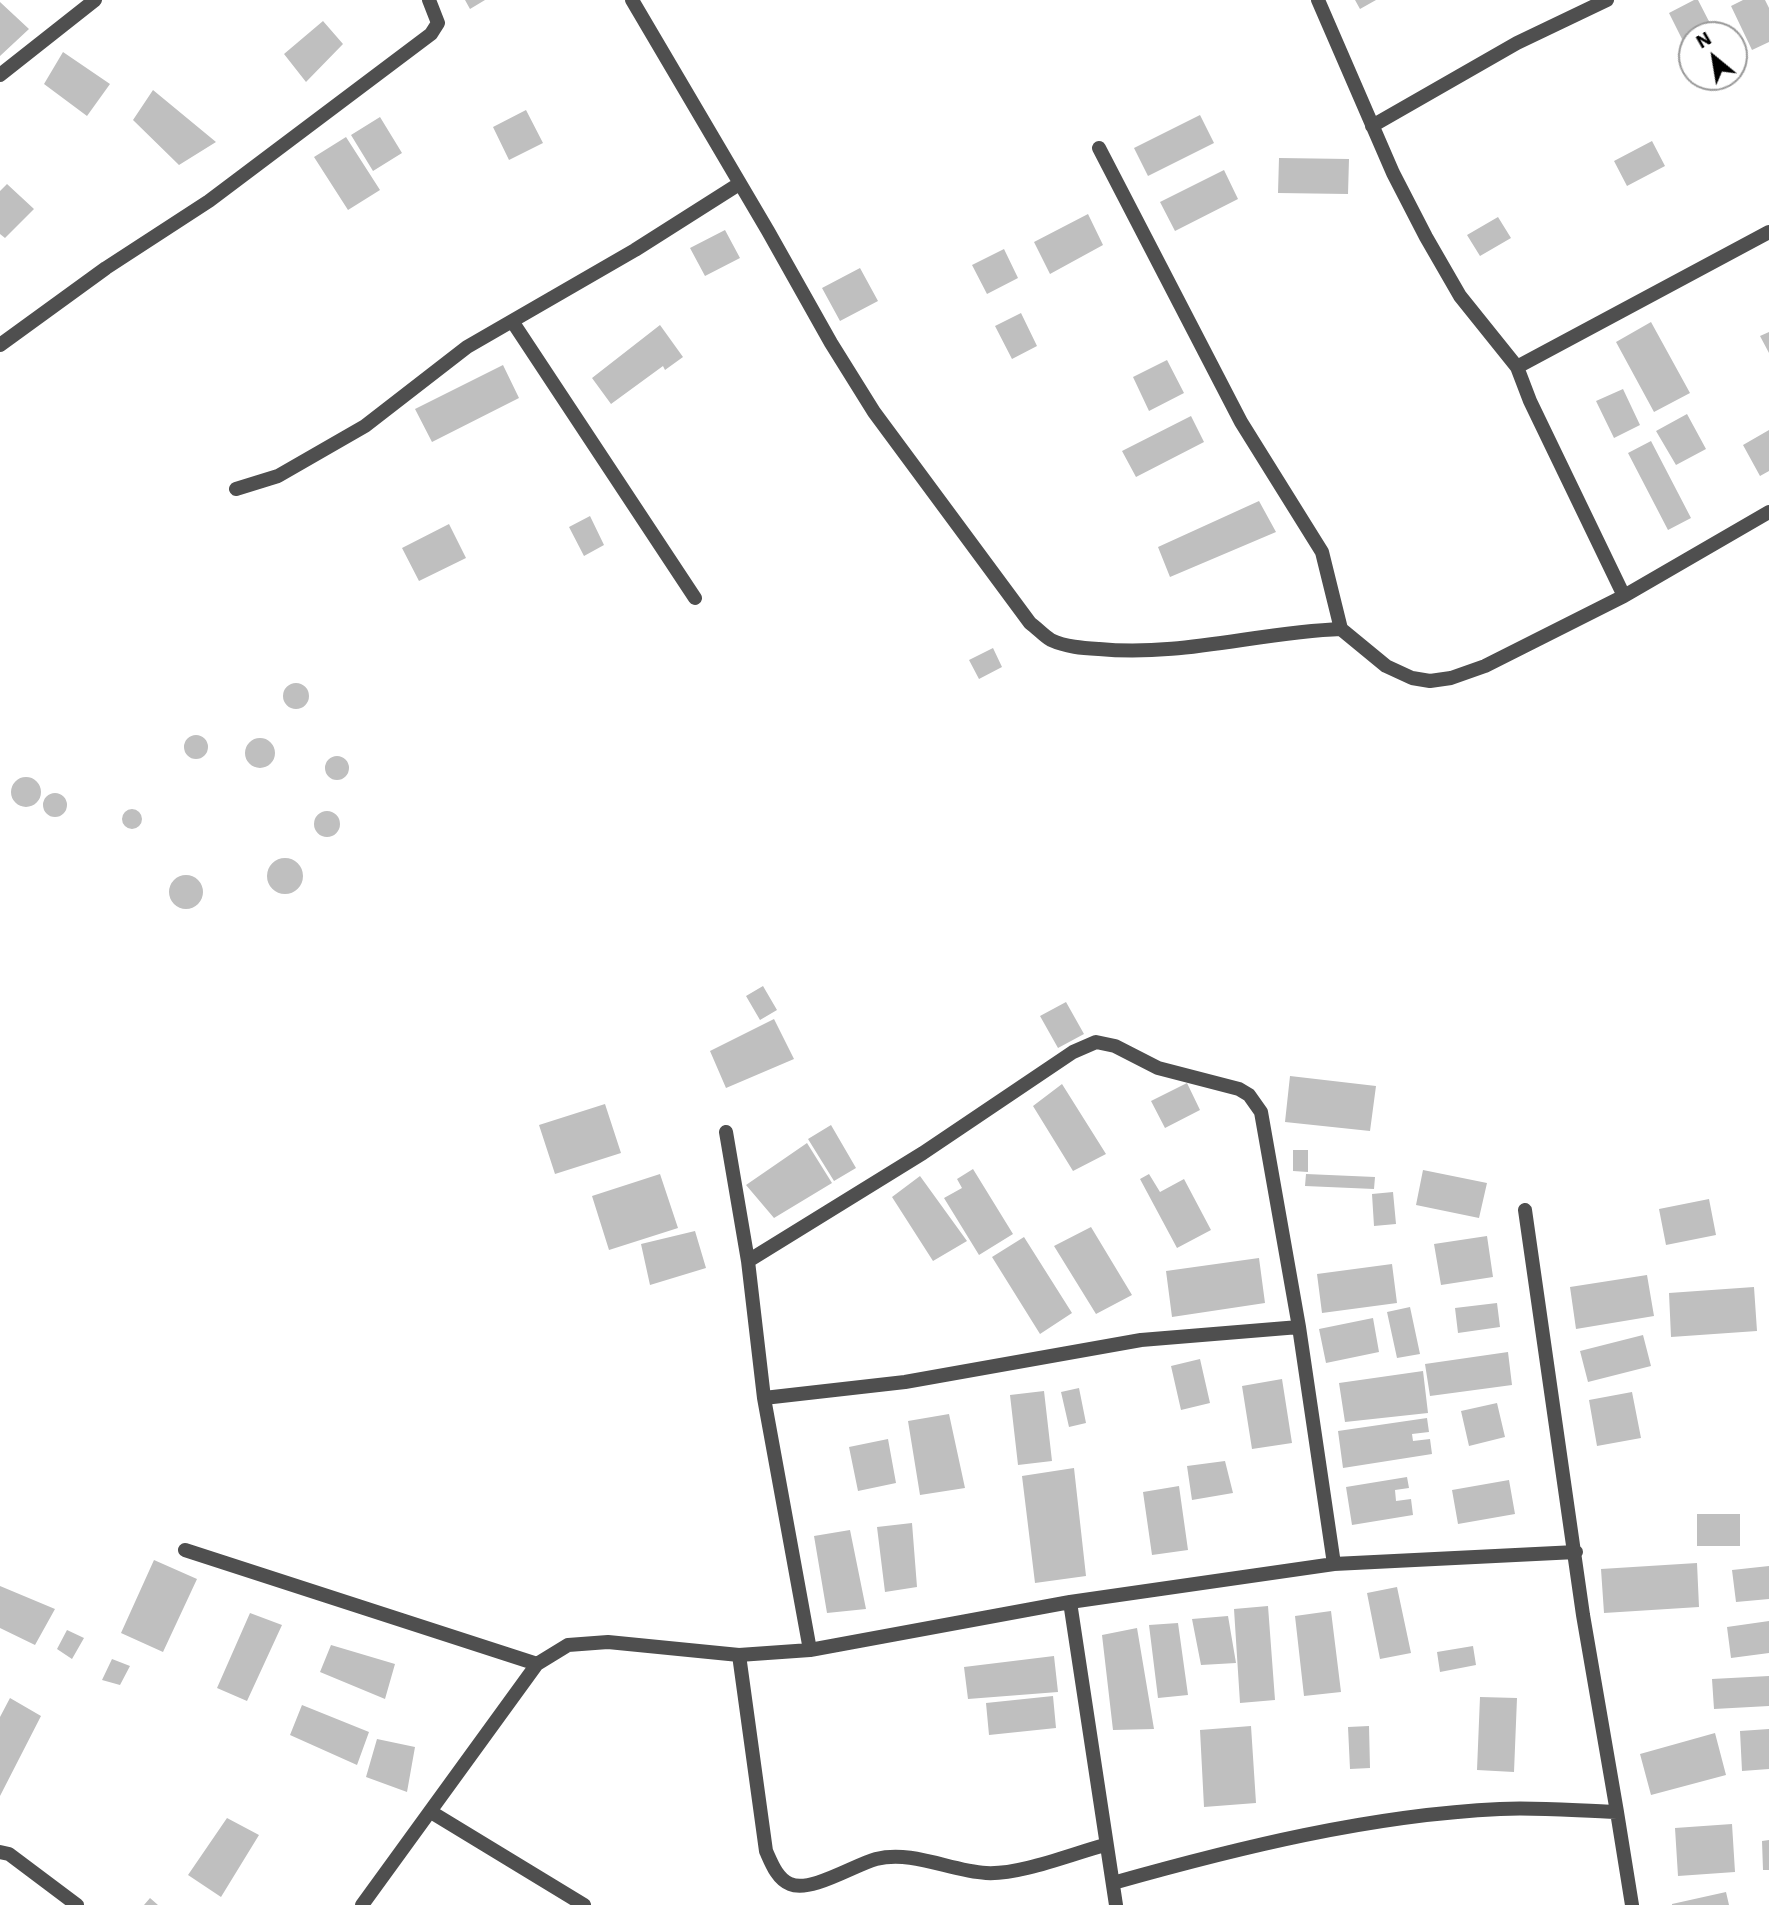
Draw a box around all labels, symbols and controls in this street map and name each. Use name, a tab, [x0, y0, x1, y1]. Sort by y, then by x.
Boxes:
north arrow	[1678, 21, 1748, 91]
text: N	[1692, 26, 1715, 53]

